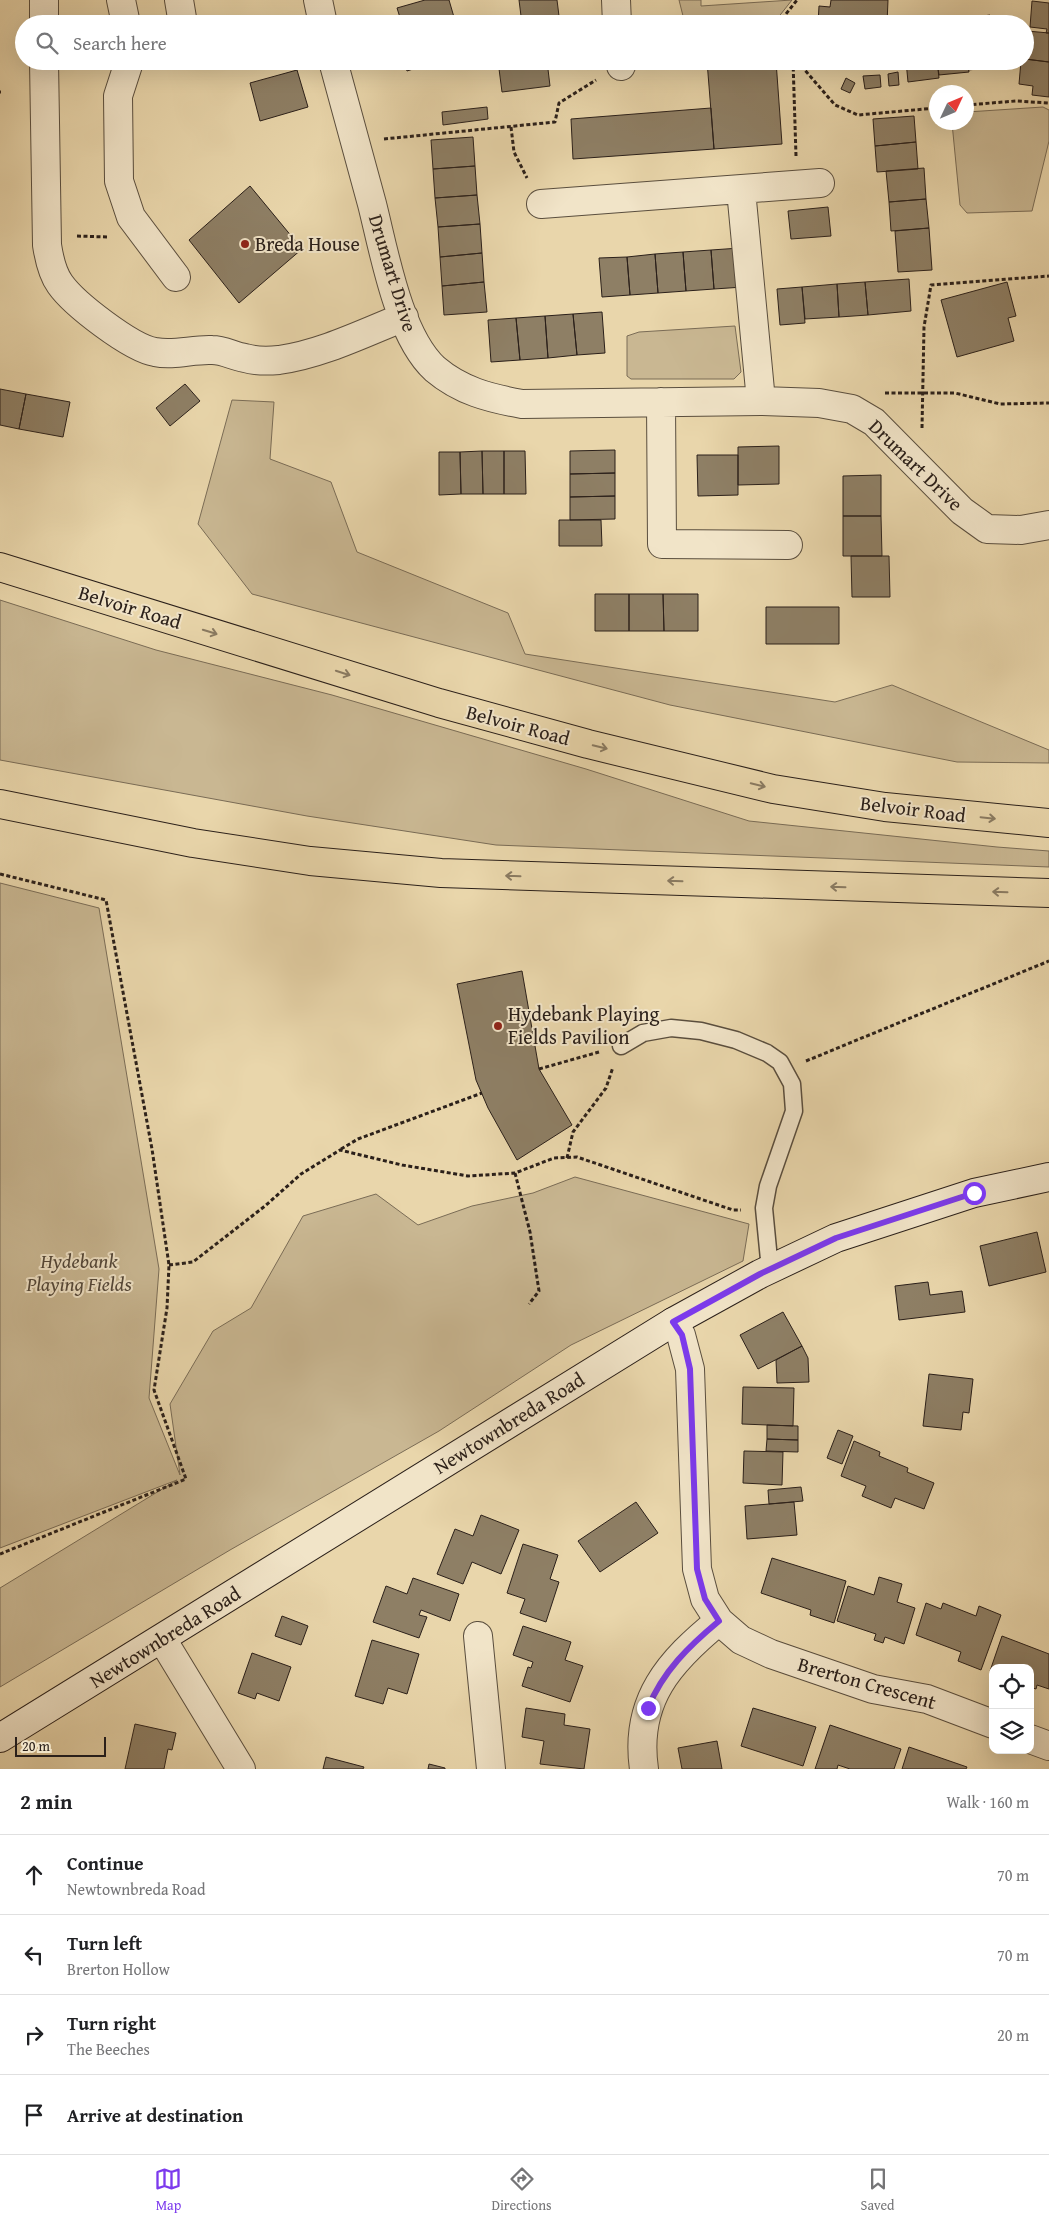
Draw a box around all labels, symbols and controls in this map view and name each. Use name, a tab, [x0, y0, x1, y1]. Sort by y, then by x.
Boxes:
search box	[15, 15, 1034, 70]
icon: search	[33, 29, 61, 57]
text: Search here	[73, 29, 167, 57]
north arrow	[929, 85, 974, 130]
street label: Drumart Drive	[362, 210, 425, 335]
place label: Breda House	[255, 229, 360, 258]
marker: Breda House	[239, 238, 251, 250]
street label: Drumart Drive	[863, 412, 970, 517]
street label: Belvoir Road	[75, 577, 185, 636]
one-way arrow	[202, 627, 218, 637]
one-way arrow	[335, 668, 351, 678]
street label: Belvoir Road	[463, 697, 573, 752]
one-way arrow	[592, 743, 608, 752]
one-way arrow	[750, 781, 766, 790]
street label: Belvoir Road	[859, 788, 968, 829]
one-way arrow	[980, 814, 996, 823]
one-way arrow	[505, 871, 521, 880]
one-way arrow	[668, 877, 684, 886]
one-way arrow	[830, 882, 846, 892]
one-way arrow	[993, 887, 1009, 897]
place label: Hydebank Playing Fields Pavilion	[508, 999, 660, 1051]
marker: Hydebank Playing Fields Pavilion	[492, 1020, 504, 1032]
route start	[963, 1182, 986, 1205]
park label: Hydebank Playing Fields	[25, 1246, 132, 1298]
street label: Newtownbreda Road	[428, 1364, 590, 1481]
street label: Newtownbreda Road	[84, 1578, 246, 1695]
street label: Brerton Crescent	[795, 1649, 940, 1716]
map controls	[989, 1664, 1034, 1754]
button: locate	[989, 1664, 1034, 1709]
route end	[637, 1697, 660, 1720]
button: layers	[989, 1709, 1034, 1754]
scale bar	[15, 1734, 106, 1757]
text: 20 m	[22, 1736, 50, 1756]
text: 2 min	[20, 1786, 72, 1817]
text: Walk · 160 m	[946, 1790, 1029, 1814]
text: Continue	[67, 1849, 144, 1877]
icon: ahead	[20, 1861, 48, 1889]
text: 70 m	[997, 1863, 1029, 1887]
text: Newtownbreda Road	[67, 1877, 205, 1901]
text: Turn left	[67, 1929, 142, 1957]
icon: left	[20, 1941, 48, 1969]
text: 70 m	[997, 1943, 1029, 1967]
text: Brerton Hollow	[67, 1957, 170, 1981]
text: Turn right	[67, 2009, 156, 2037]
icon: right	[20, 2021, 48, 2049]
text: 20 m	[997, 2023, 1029, 2047]
text: The Beeches	[67, 2037, 150, 2061]
icon: arrive	[20, 2101, 48, 2129]
text: Arrive at destination	[67, 2101, 243, 2129]
tab: Map	[154, 2165, 182, 2215]
tab: Directions	[491, 2165, 552, 2215]
tab: Saved	[861, 2165, 895, 2215]

